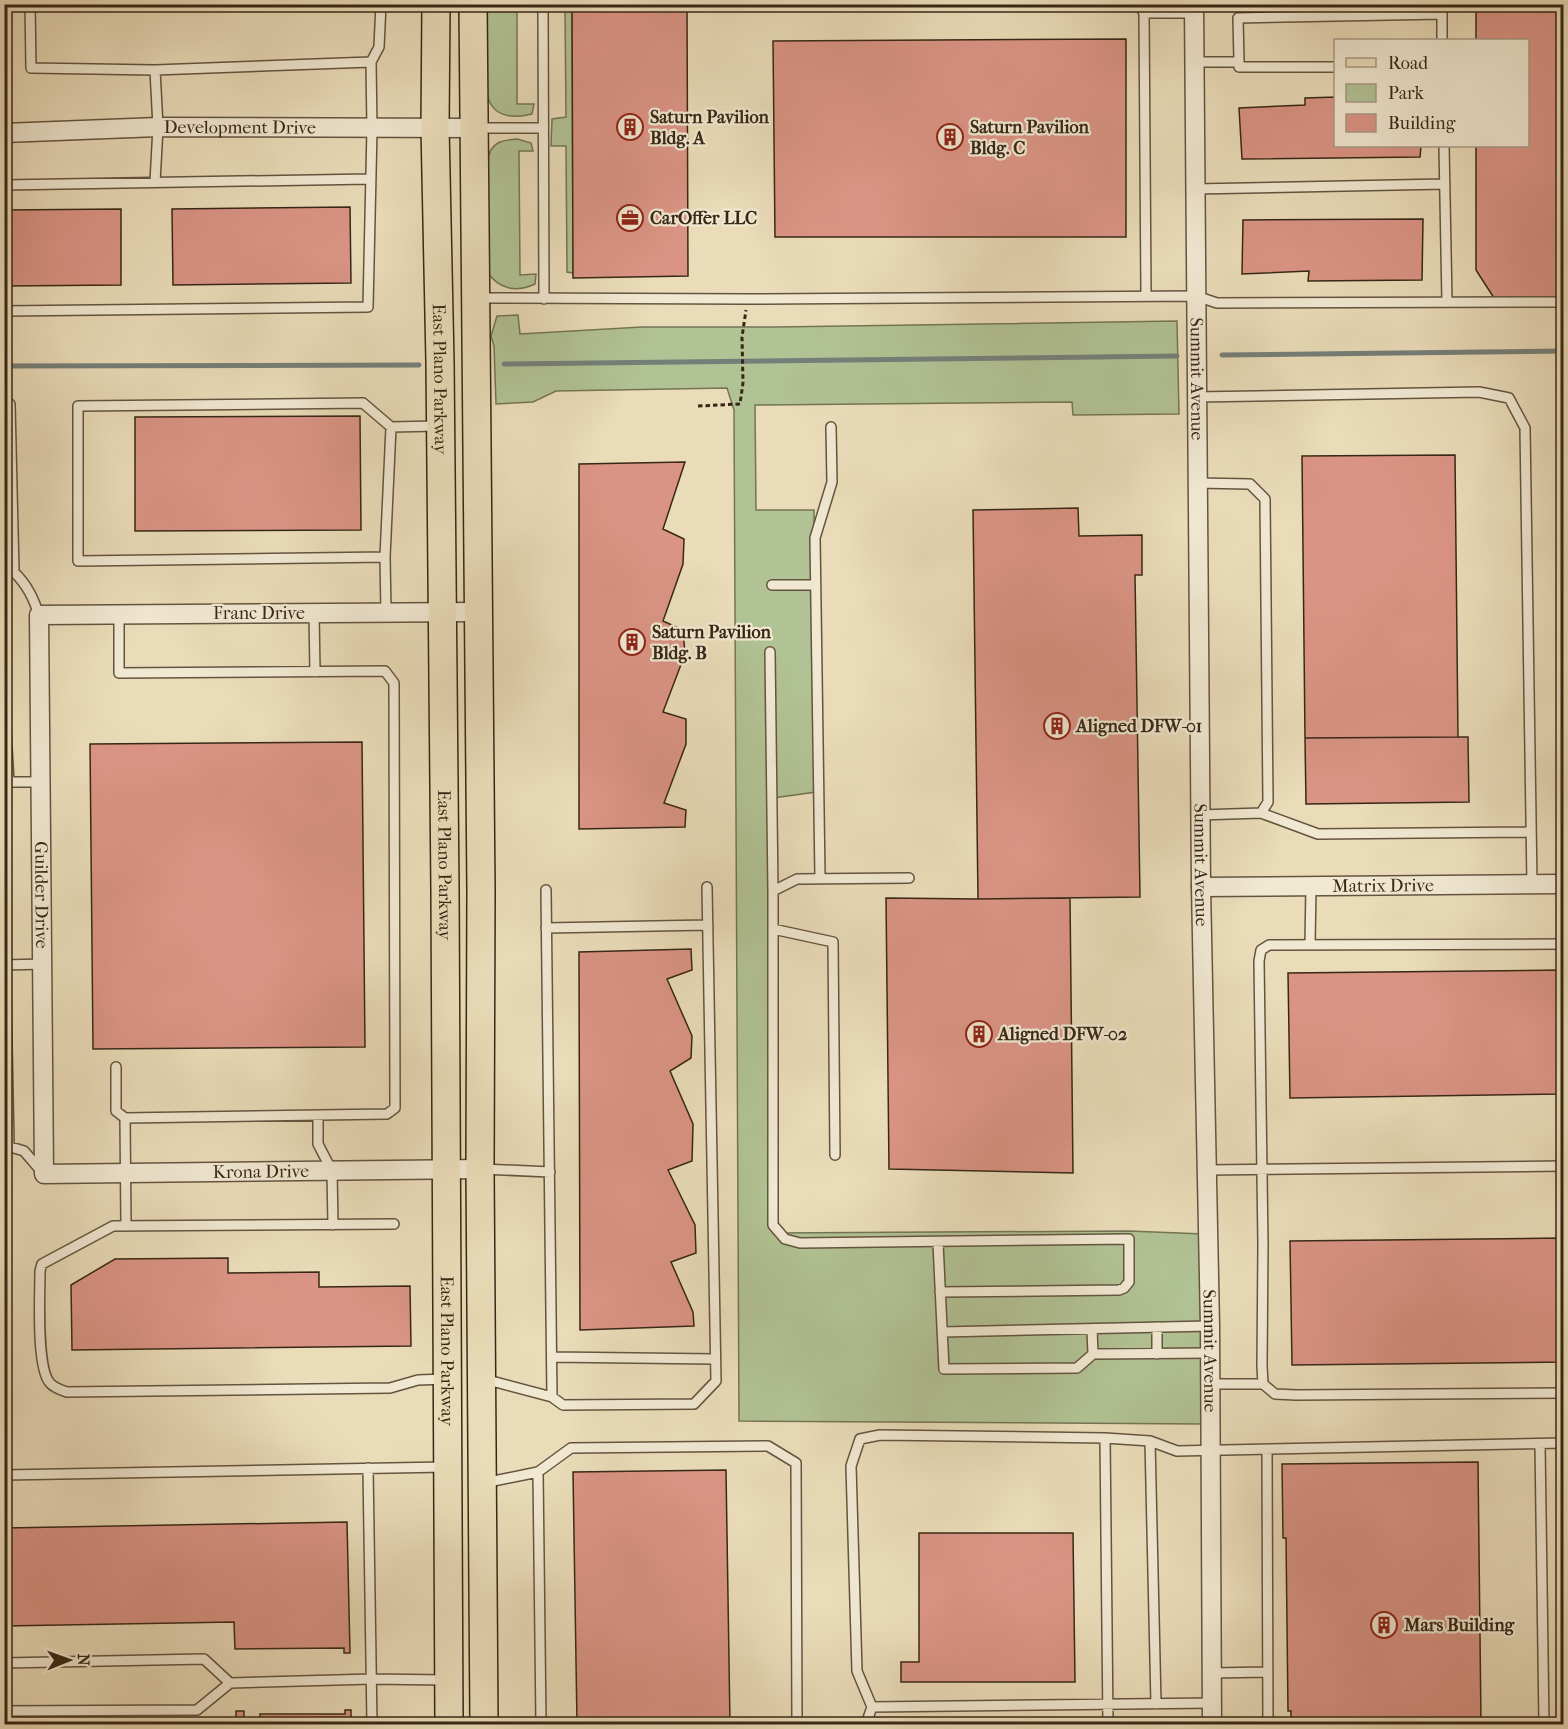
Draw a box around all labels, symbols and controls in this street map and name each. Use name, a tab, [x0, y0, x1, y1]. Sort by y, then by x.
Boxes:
legend	[1334, 39, 1529, 147]
text: Road	[1388, 53, 1428, 74]
text: Park	[1388, 83, 1425, 104]
place label: Saturn Pavilion Bldg. A	[650, 107, 769, 149]
building icon: Saturn Pavilion Bldg. A	[615, 112, 645, 142]
text: Building	[1388, 113, 1456, 134]
street label: Development Drive	[164, 117, 316, 138]
place label: Saturn Pavilion Bldg. C	[970, 117, 1089, 159]
building icon: Saturn Pavilion Bldg. C	[935, 122, 965, 152]
office icon: CarOffer LLC	[615, 203, 645, 233]
place label: CarOffer LLC	[650, 208, 757, 229]
street label: East Plano Parkway	[428, 303, 451, 456]
street label: Summit Avenue	[1186, 317, 1208, 441]
street label: Franc Drive	[213, 603, 305, 624]
place label: Saturn Pavilion Bldg. B	[652, 622, 771, 664]
building icon: Saturn Pavilion Bldg. B	[617, 627, 647, 657]
building icon: Aligned DFW-01	[1042, 711, 1072, 741]
place label: Aligned DFW-01	[1075, 716, 1202, 737]
street label: East Plano Parkway	[434, 790, 456, 942]
street label: Summit Avenue	[1190, 803, 1212, 927]
street label: Guilder Drive	[31, 841, 52, 949]
street label: Matrix Drive	[1332, 875, 1434, 896]
building icon: Aligned DFW-02	[964, 1019, 994, 1049]
place label: Aligned DFW-02	[997, 1024, 1127, 1045]
street label: Krona Drive	[213, 1160, 309, 1183]
street label: East Plano Parkway	[436, 1276, 458, 1428]
street label: Summit Avenue	[1199, 1289, 1221, 1413]
building icon: Mars Building	[1369, 1610, 1399, 1640]
place label: Mars Building	[1403, 1615, 1516, 1636]
north arrow	[39, 1630, 99, 1690]
text: N	[74, 1654, 93, 1667]

